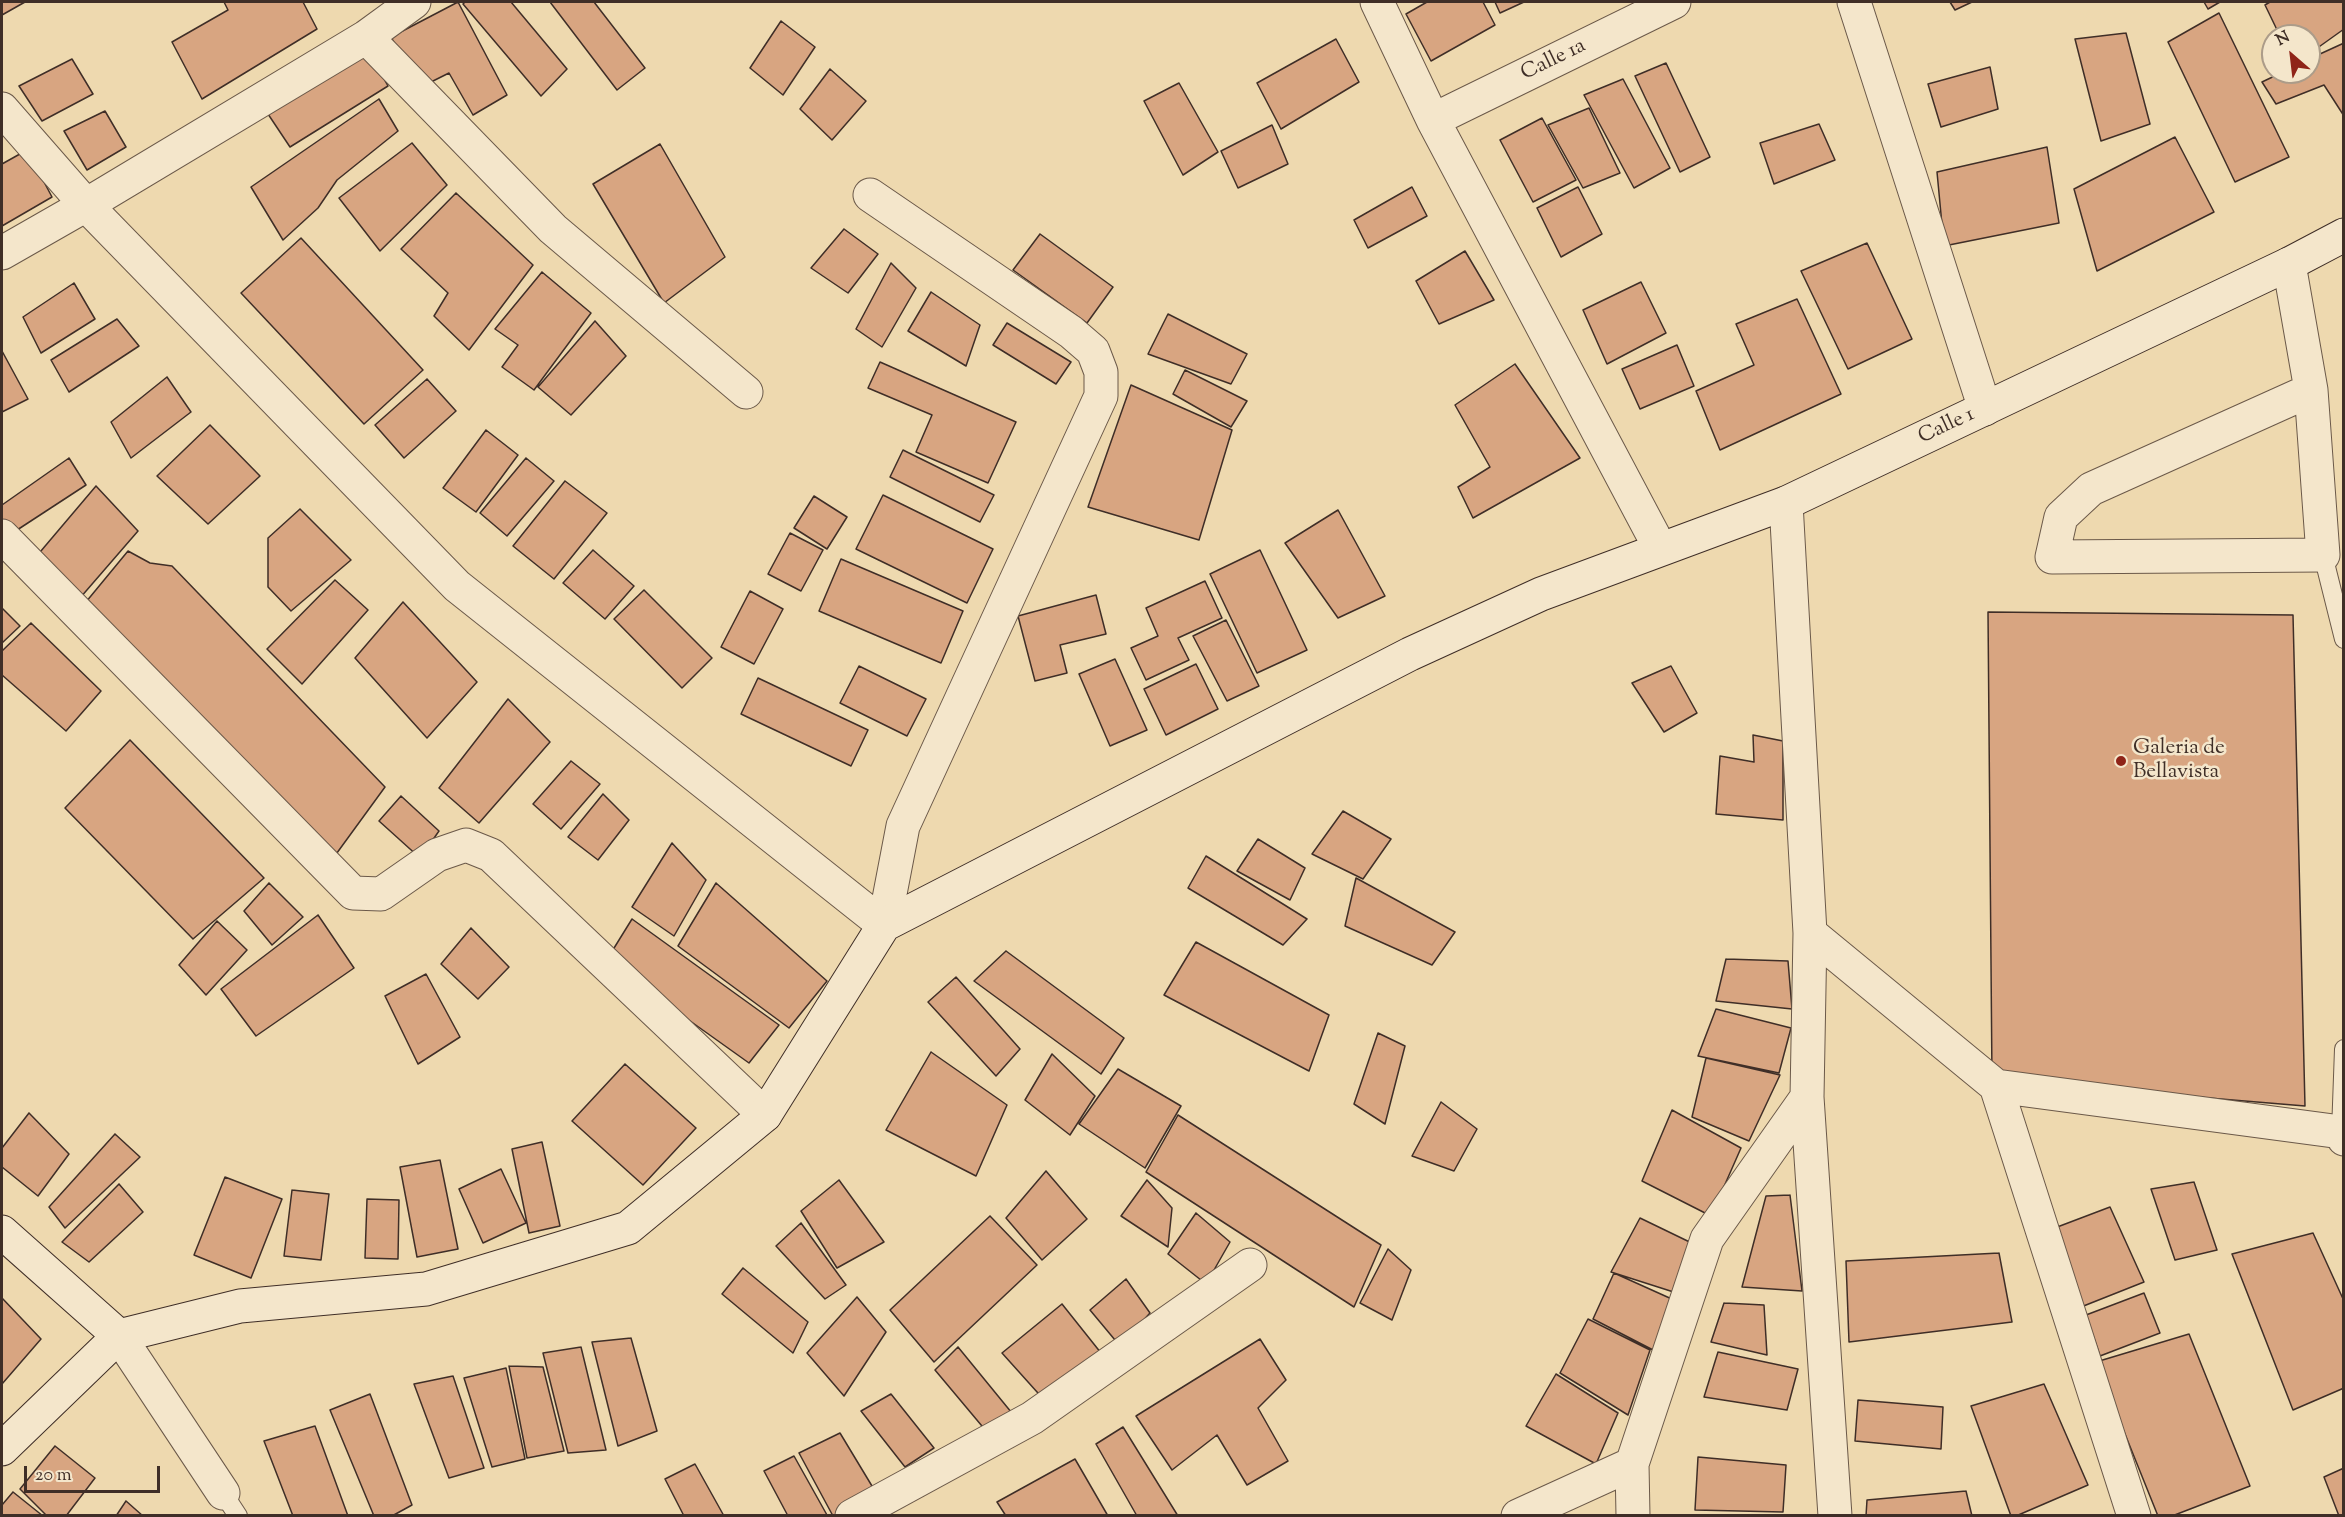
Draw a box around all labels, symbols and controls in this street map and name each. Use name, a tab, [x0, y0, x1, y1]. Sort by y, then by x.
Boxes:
north arrow	[2261, 24, 2321, 84]
text: N	[2272, 26, 2294, 53]
street label: Calle 1a	[1518, 35, 1590, 87]
street label: Calle 1	[1915, 403, 1979, 451]
place label: Galeria de Bellavista	[2133, 736, 2225, 786]
marker: Galeria de Bellavista	[2114, 754, 2128, 768]
scale bar	[27, 1454, 164, 1492]
text: 20 m	[35, 1463, 72, 1489]

